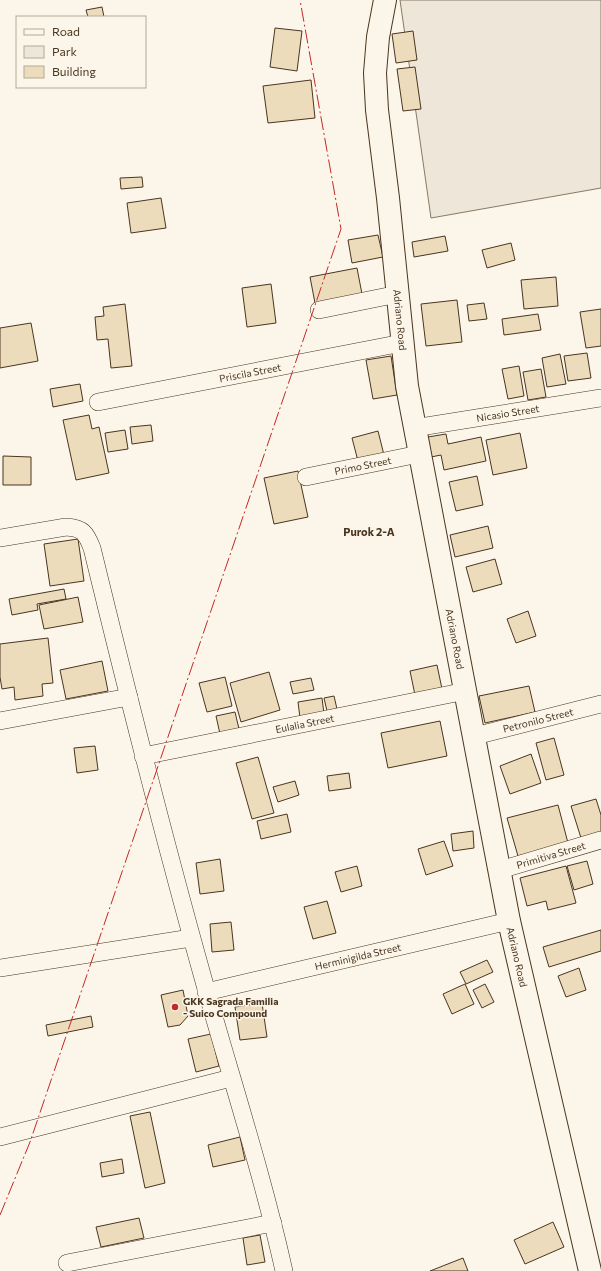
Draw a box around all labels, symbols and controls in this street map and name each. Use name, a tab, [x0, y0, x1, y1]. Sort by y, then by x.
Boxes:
legend	[16, 16, 146, 88]
text: Road	[52, 24, 80, 38]
text: Park	[52, 44, 78, 58]
text: Building	[52, 64, 96, 78]
street label: Adriano Road	[391, 289, 409, 351]
street label: Priscila Street	[218, 361, 282, 384]
street label: Nicasio Street	[475, 402, 540, 424]
street label: Primo Street	[333, 454, 392, 477]
district label: Purok 2-A	[343, 525, 395, 538]
street label: Adriano Road	[444, 608, 467, 670]
street label: Petronilo Street	[501, 705, 575, 735]
street label: Eulalia Street	[274, 712, 335, 735]
street label: Primitiva Street	[515, 839, 587, 871]
street label: Adriano Road	[505, 926, 530, 988]
street label: Herminigilda Street	[314, 941, 402, 972]
place label: GKK Sagrada Familia - Suico Compound	[183, 995, 278, 1019]
marker: GKK Sagrada Familia - Suico Compound	[170, 1002, 180, 1012]

